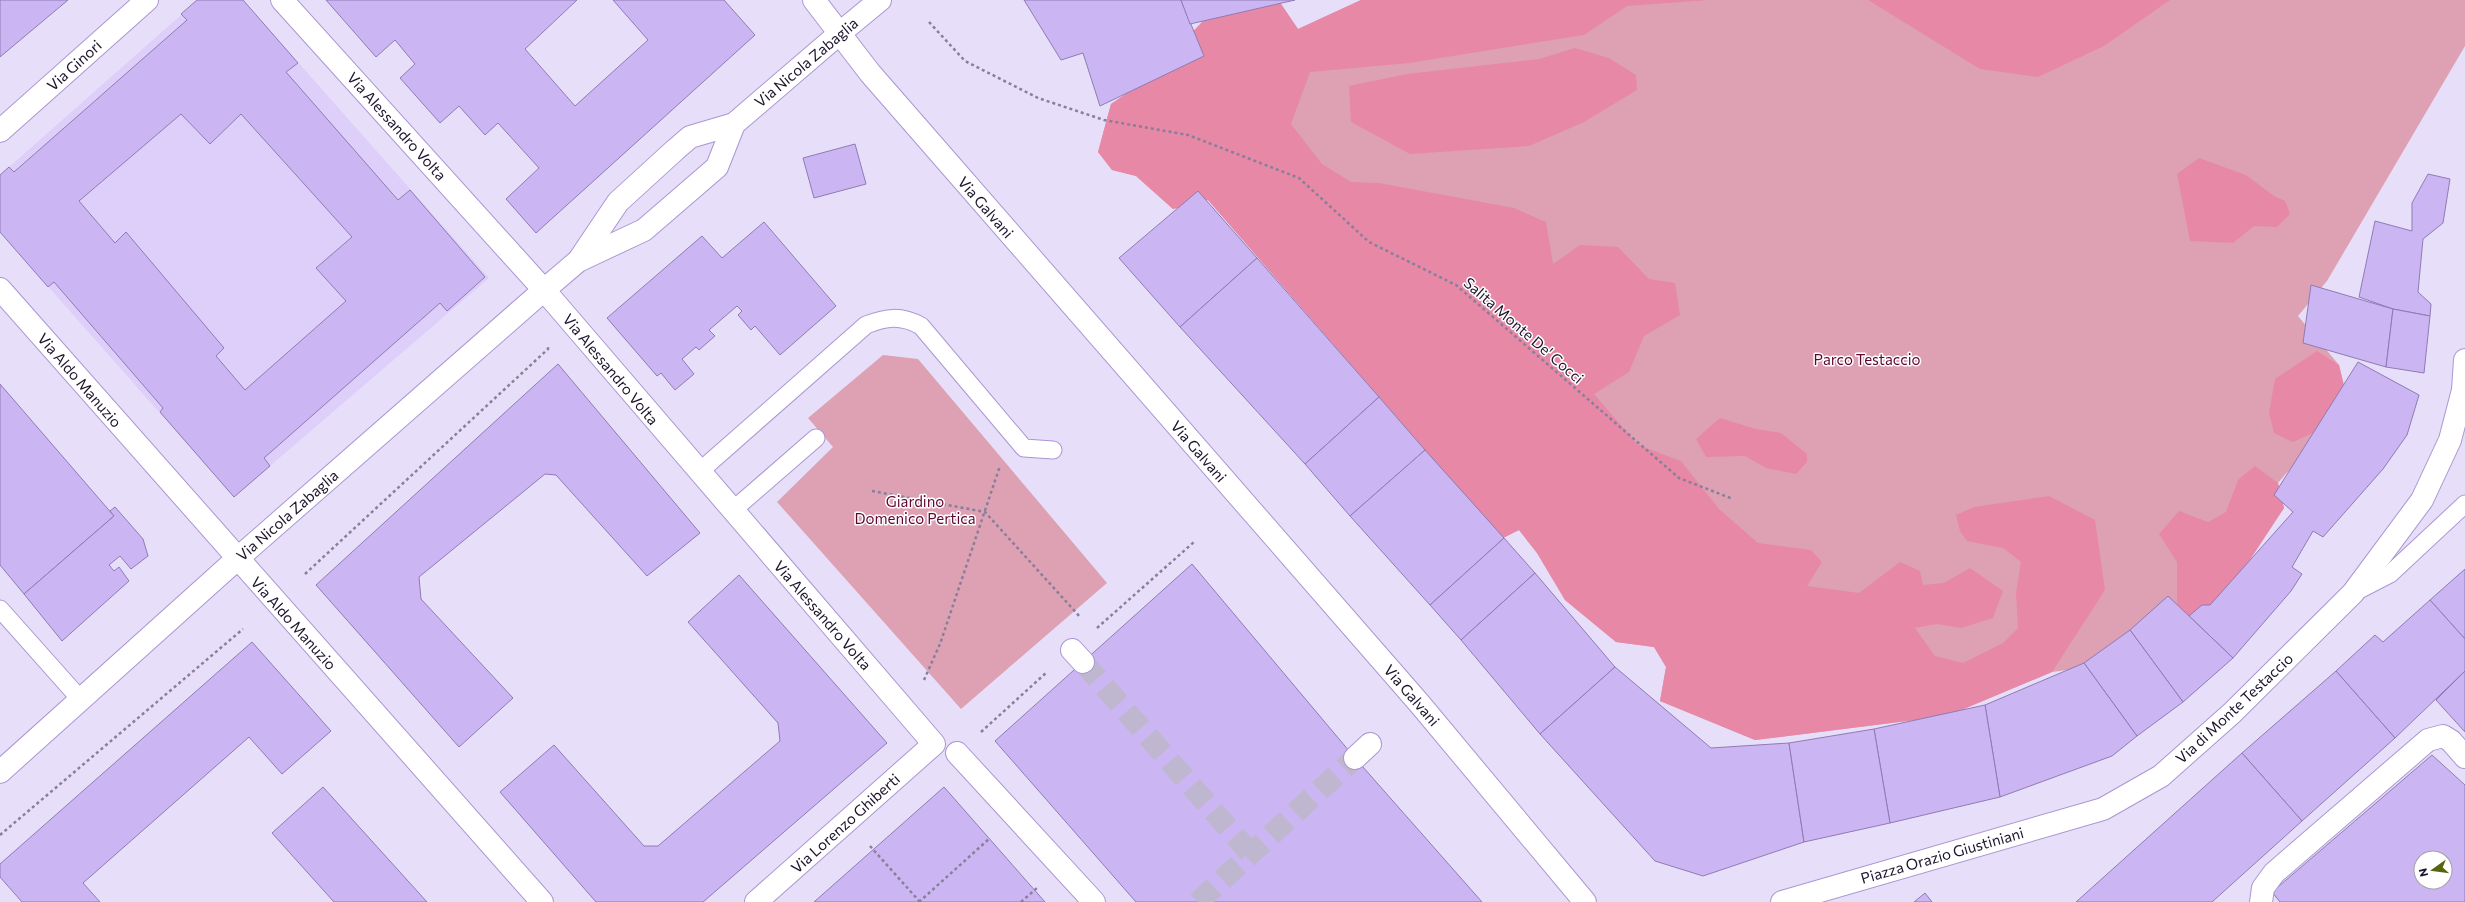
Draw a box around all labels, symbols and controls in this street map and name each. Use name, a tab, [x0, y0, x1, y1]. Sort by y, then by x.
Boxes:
street label: Via Nicola Zabaglia	[751, 14, 861, 110]
street label: Via Ginori	[43, 36, 105, 94]
street label: Via Alessandro Volta	[344, 68, 450, 184]
street label: Via Galvani	[954, 173, 1018, 241]
street label: Salita Monte De' Cocci	[1460, 273, 1588, 387]
street label: Via Alessandro Volta	[559, 310, 663, 428]
street label: Via Aldo Manuzio	[34, 329, 126, 431]
park label: Parco Testaccio	[1813, 350, 1921, 368]
street label: Via Galvani	[1167, 417, 1231, 485]
street label: Via Nicola Zabaglia	[232, 466, 342, 564]
park label: Giardino Domenico Pertica	[854, 492, 976, 527]
street label: Via Alessandro Volta	[771, 557, 875, 673]
street label: Via Aldo Manuzio	[248, 573, 340, 673]
street label: Via di Monte Testaccio	[2172, 649, 2296, 767]
street label: Via Galvani	[1380, 661, 1444, 729]
street label: Via Lorenzo Ghiberti	[787, 769, 903, 877]
street label: Piazza Orazio Giustiniani	[1858, 823, 2026, 887]
north arrow	[2413, 850, 2453, 890]
text: N	[2416, 867, 2430, 878]

